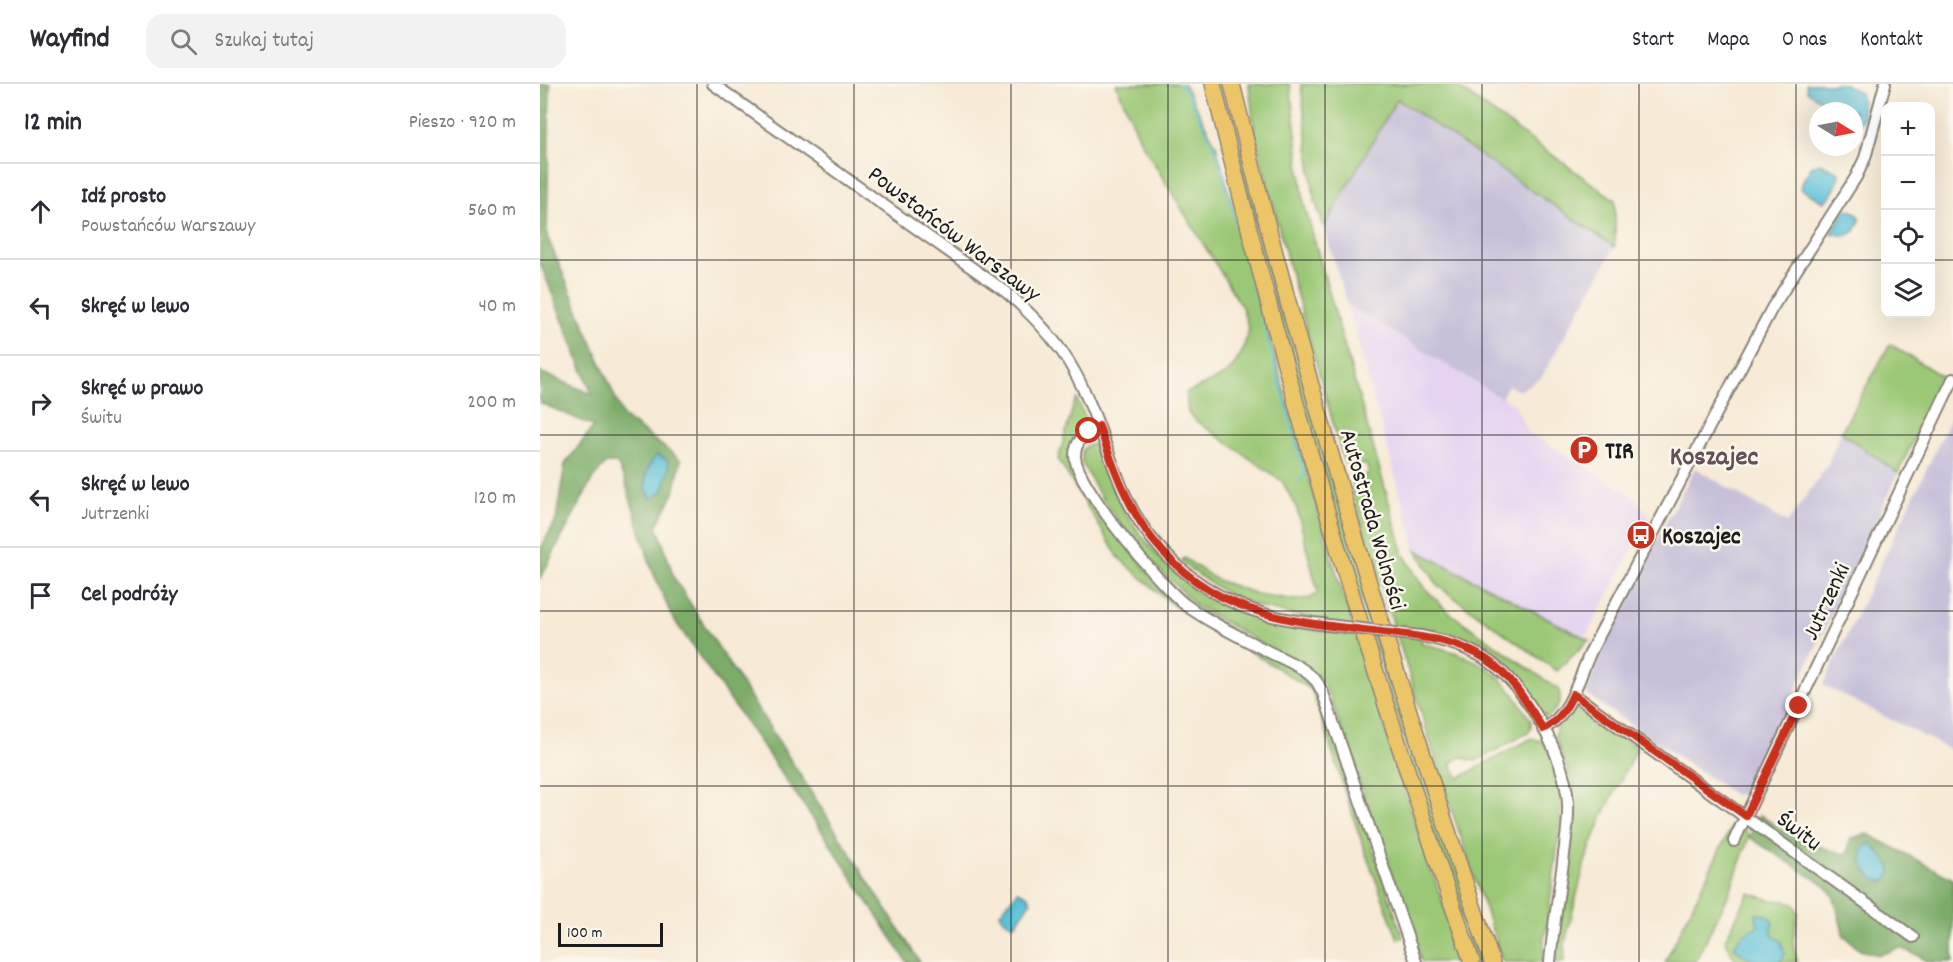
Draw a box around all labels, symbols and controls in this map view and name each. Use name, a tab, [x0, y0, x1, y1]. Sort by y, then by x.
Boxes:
search box	[146, 14, 566, 68]
text: Wayfind	[30, 21, 110, 61]
icon: search	[167, 25, 200, 58]
text: Szukaj tutaj	[215, 26, 314, 57]
text: Start	[1632, 26, 1674, 56]
text: Mapa	[1707, 26, 1749, 56]
text: O nas	[1782, 26, 1827, 56]
text: Kontakt	[1860, 26, 1923, 56]
north arrow	[1809, 102, 1863, 156]
map controls	[1881, 102, 1935, 318]
button: +	[1881, 102, 1935, 156]
text: 12 min	[24, 105, 82, 142]
text: Pieszo · 920 m	[409, 109, 516, 137]
button: −	[1881, 156, 1935, 210]
street label: Powstańców Warszawy	[859, 159, 1048, 313]
text: Idź prosto	[81, 182, 166, 213]
icon: ahead	[24, 195, 57, 228]
text: 560 m	[468, 197, 516, 225]
button: locate	[1881, 210, 1935, 264]
text: Powstańców Warszawy	[81, 213, 255, 241]
button: layers	[1881, 264, 1935, 318]
icon: left	[24, 291, 57, 324]
text: Skręć w lewo	[81, 292, 190, 323]
text: 40 m	[478, 293, 516, 321]
text: Skręć w prawo	[81, 374, 203, 405]
icon: right	[24, 387, 57, 420]
text: 200 m	[467, 389, 516, 417]
text: Świtu	[81, 405, 122, 433]
route start	[1075, 417, 1101, 443]
street label: Autostrada Wolności	[1329, 426, 1413, 614]
parking icon: TIR	[1568, 434, 1600, 466]
place label: TIR	[1605, 436, 1634, 470]
district label: Koszajec	[1670, 439, 1758, 478]
text: Skręć w lewo	[81, 470, 190, 501]
icon: left	[24, 483, 57, 516]
text: 120 m	[474, 485, 516, 513]
text: Jutrzenki	[81, 501, 149, 529]
bus stop icon: Koszajec	[1625, 519, 1657, 551]
place label: Koszajec	[1662, 521, 1741, 555]
street label: Jutrzenki	[1795, 558, 1860, 647]
icon: arrive	[24, 579, 57, 612]
text: Cel podróży	[81, 580, 177, 611]
route end	[1785, 692, 1811, 718]
street label: Świtu	[1768, 804, 1828, 861]
scale bar	[558, 920, 663, 948]
text: 100 m	[567, 922, 603, 945]

